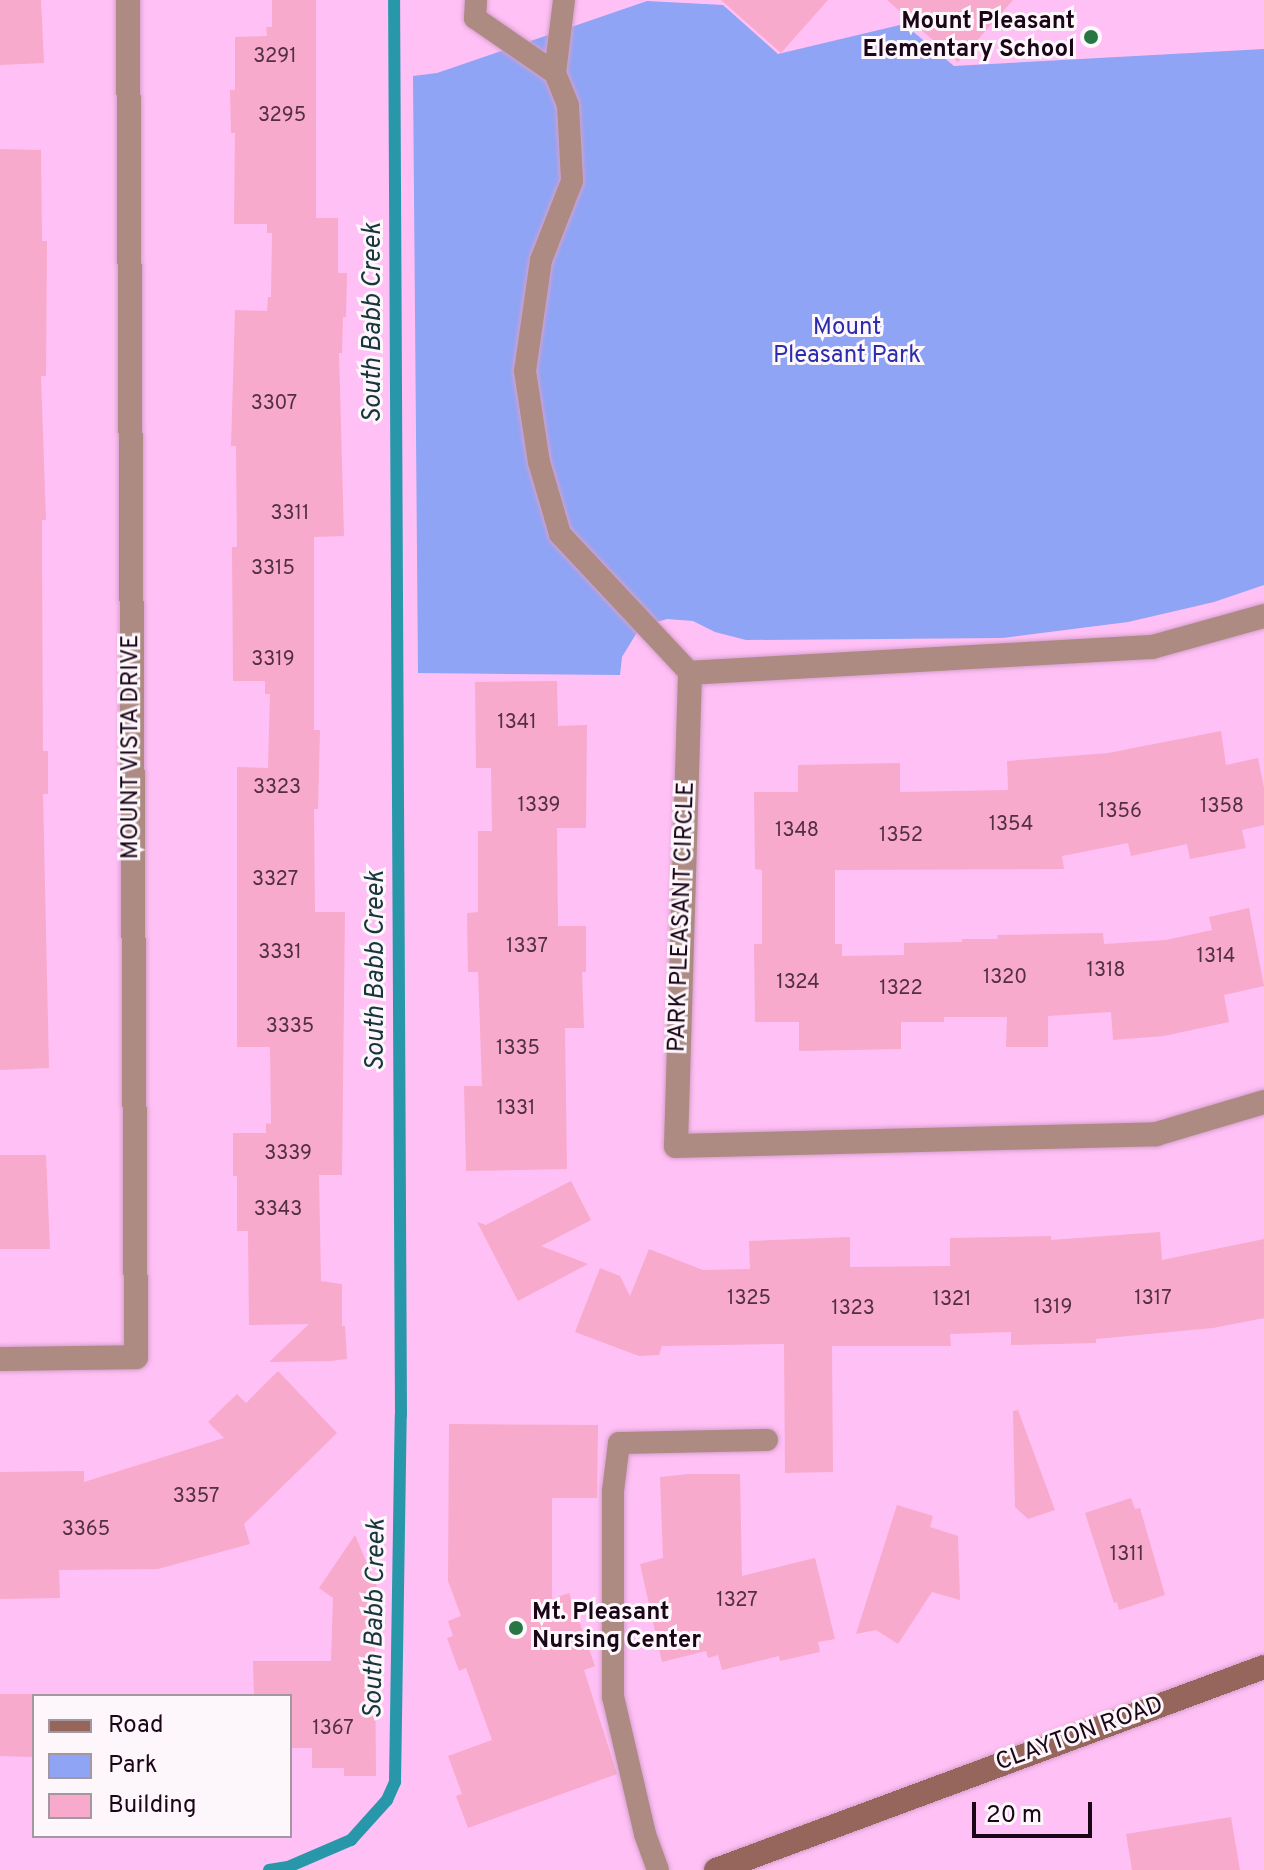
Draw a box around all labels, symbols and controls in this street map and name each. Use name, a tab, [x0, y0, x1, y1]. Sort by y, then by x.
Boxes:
place label: Mount Pleasant Elementary School	[863, 9, 1075, 65]
marker: Mount Pleasant Elementary School	[1082, 28, 1100, 46]
house number: 3291	[253, 45, 297, 69]
house number: 3295	[258, 104, 306, 128]
water label: South Babb Creek	[358, 223, 390, 423]
park label: Mount Pleasant Park	[773, 315, 921, 371]
house number: 3307	[251, 392, 297, 416]
house number: 3311	[271, 502, 309, 526]
house number: 3315	[251, 557, 295, 581]
street label: MOUNT VISTA DRIVE	[118, 633, 146, 861]
house number: 3319	[251, 648, 295, 672]
house number: 1341	[497, 711, 537, 735]
house number: 3323	[253, 776, 301, 800]
street label: PARK PLEASANT CIRCLE	[664, 781, 702, 1053]
house number: 1339	[517, 794, 561, 818]
house number: 1358	[1200, 795, 1244, 819]
house number: 1356	[1098, 800, 1142, 824]
house number: 1354	[989, 813, 1033, 837]
house number: 1348	[775, 819, 819, 843]
house number: 1352	[879, 824, 923, 848]
house number: 3327	[252, 868, 298, 892]
water label: South Babb Creek	[361, 871, 393, 1071]
house number: 1337	[506, 935, 548, 959]
house number: 3331	[258, 941, 302, 965]
house number: 1314	[1197, 945, 1235, 969]
house number: 1318	[1086, 959, 1126, 983]
house number: 1320	[983, 966, 1027, 990]
house number: 1324	[776, 971, 820, 995]
house number: 1322	[879, 977, 923, 1001]
house number: 3335	[266, 1015, 314, 1039]
house number: 1335	[496, 1037, 540, 1061]
house number: 1331	[497, 1097, 535, 1121]
house number: 3339	[264, 1142, 312, 1166]
house number: 3343	[254, 1198, 302, 1222]
house number: 1325	[727, 1287, 771, 1311]
house number: 1317	[1134, 1287, 1172, 1311]
house number: 1321	[933, 1288, 971, 1312]
house number: 1319	[1034, 1296, 1072, 1320]
house number: 1323	[831, 1297, 875, 1321]
house number: 3357	[173, 1485, 219, 1509]
house number: 3365	[62, 1518, 110, 1542]
water label: South Babb Creek	[359, 1519, 393, 1719]
house number: 1311	[1110, 1543, 1144, 1567]
house number: 1327	[716, 1589, 758, 1613]
place label: Mt. Pleasant Nursing Center	[532, 1600, 701, 1656]
marker: Mt. Pleasant Nursing Center	[507, 1619, 525, 1637]
street label: CLAYTON ROAD	[992, 1691, 1168, 1779]
legend	[32, 1694, 292, 1838]
text: Road	[108, 1711, 164, 1741]
house number: 1367	[312, 1717, 354, 1741]
text: Park	[108, 1751, 158, 1781]
scale bar	[976, 1786, 1096, 1836]
text: Building	[108, 1791, 197, 1821]
text: 20 m	[986, 1801, 1042, 1831]

